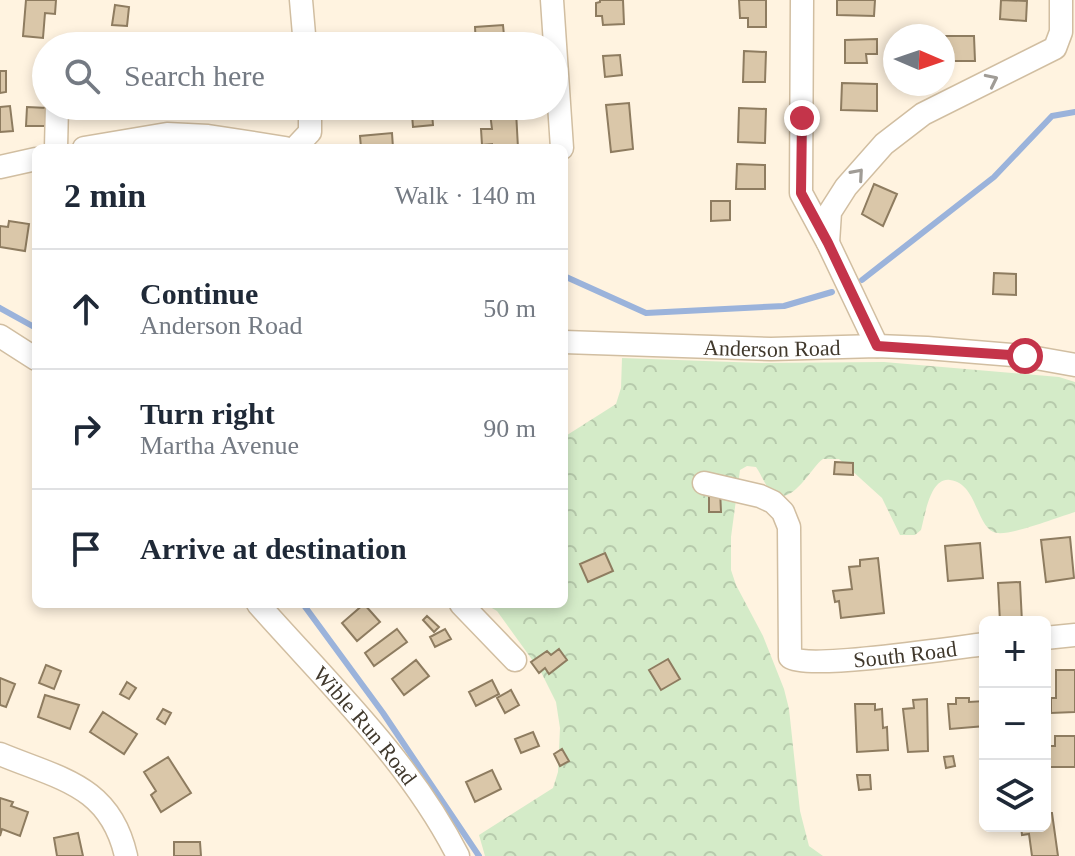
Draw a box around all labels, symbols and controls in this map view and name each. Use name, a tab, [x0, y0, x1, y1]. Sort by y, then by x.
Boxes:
north arrow	[883, 24, 955, 96]
search box	[32, 32, 568, 120]
icon: search	[60, 54, 104, 98]
text: Search here	[124, 59, 265, 92]
one-way arrow	[984, 74, 999, 90]
route end	[784, 100, 820, 136]
one-way arrow	[848, 169, 862, 184]
text: 2 min	[64, 177, 146, 214]
text: Walk · 140 m	[394, 181, 536, 210]
text: Continue	[140, 277, 258, 310]
icon: ahead	[64, 287, 108, 331]
text: 50 m	[483, 294, 536, 323]
text: Anderson Road	[140, 311, 302, 340]
street label: Anderson Road	[703, 334, 841, 362]
route start	[1007, 338, 1043, 374]
text: Turn right	[140, 397, 275, 430]
icon: right	[64, 407, 108, 451]
text: 90 m	[483, 414, 536, 443]
text: Martha Avenue	[140, 431, 299, 460]
icon: arrive	[64, 527, 108, 571]
text: Arrive at destination	[140, 532, 407, 565]
map controls	[979, 616, 1051, 832]
button: +	[979, 616, 1051, 688]
street label: South Road	[852, 635, 958, 672]
street label: Wible Run Road	[308, 661, 422, 789]
button: −	[979, 688, 1051, 760]
button: layers	[979, 760, 1051, 832]

